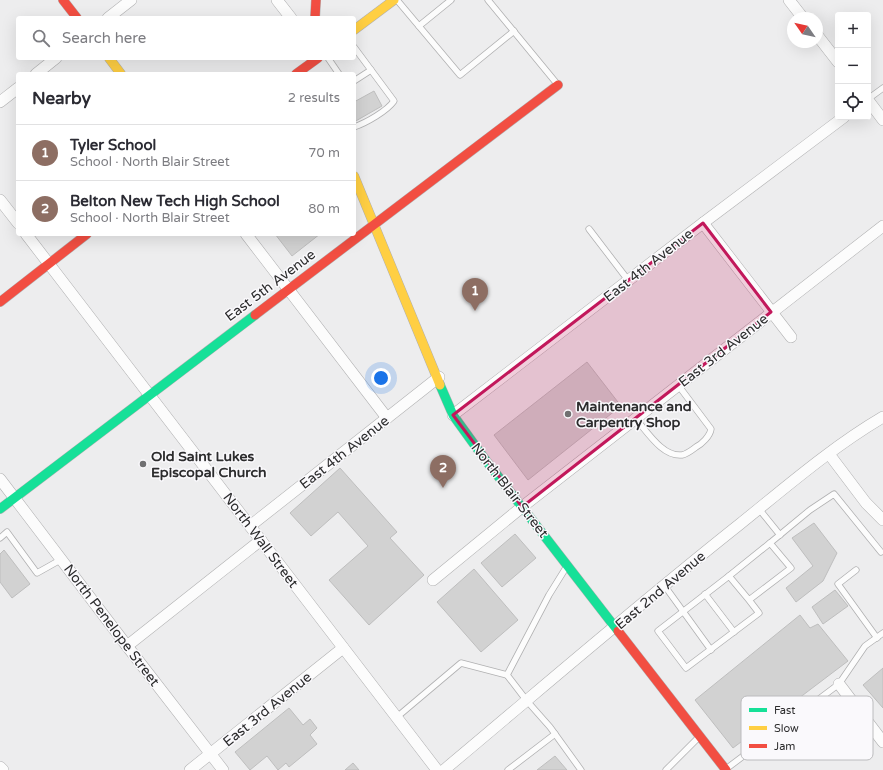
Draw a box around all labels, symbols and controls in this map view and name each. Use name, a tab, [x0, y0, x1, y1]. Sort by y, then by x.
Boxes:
north arrow	[787, 12, 823, 48]
map controls	[835, 12, 871, 120]
button: +	[835, 12, 871, 48]
search box	[16, 16, 356, 60]
icon: search	[30, 27, 52, 49]
text: Search here	[62, 29, 146, 47]
button: −	[835, 48, 871, 84]
button: locate	[835, 84, 871, 120]
text: Nearby	[32, 88, 91, 109]
text: 2 results	[288, 90, 340, 106]
text: Tyler School	[70, 136, 156, 154]
text: 1	[41, 145, 49, 161]
text: 70 m	[308, 145, 340, 161]
text: School · North Blair Street	[70, 154, 230, 170]
text: Belton New Tech High School	[70, 192, 280, 210]
text: 2	[41, 201, 49, 217]
text: 80 m	[308, 201, 340, 217]
text: School · North Blair Street	[70, 210, 230, 226]
street label: East 4th Avenue	[600, 225, 696, 306]
street label: East 5th Avenue	[222, 246, 319, 325]
pin: 1	[462, 278, 488, 311]
street label: East 3rd Avenue	[675, 310, 771, 391]
your location	[371, 368, 391, 388]
place label: Maintenance and Carpentry Shop	[576, 398, 692, 431]
marker: Maintenance and Carpentry Shop	[563, 409, 573, 419]
street label: East 4th Avenue	[296, 412, 392, 493]
street label: North Blair Street	[467, 439, 552, 542]
place label: Old Saint Lukes Episcopal Church	[151, 448, 267, 481]
pin: 2	[430, 455, 456, 488]
marker: Old Saint Lukes Episcopal Church	[138, 459, 148, 469]
street label: North Wall Street	[219, 489, 302, 592]
street label: East 2nd Avenue	[612, 548, 709, 633]
street label: North Penelope Street	[60, 561, 163, 690]
street label: East 3rd Avenue	[220, 668, 315, 750]
legend	[741, 696, 873, 760]
text: Fast	[774, 704, 795, 717]
text: Slow	[774, 722, 799, 735]
text: Jam	[774, 740, 795, 753]

